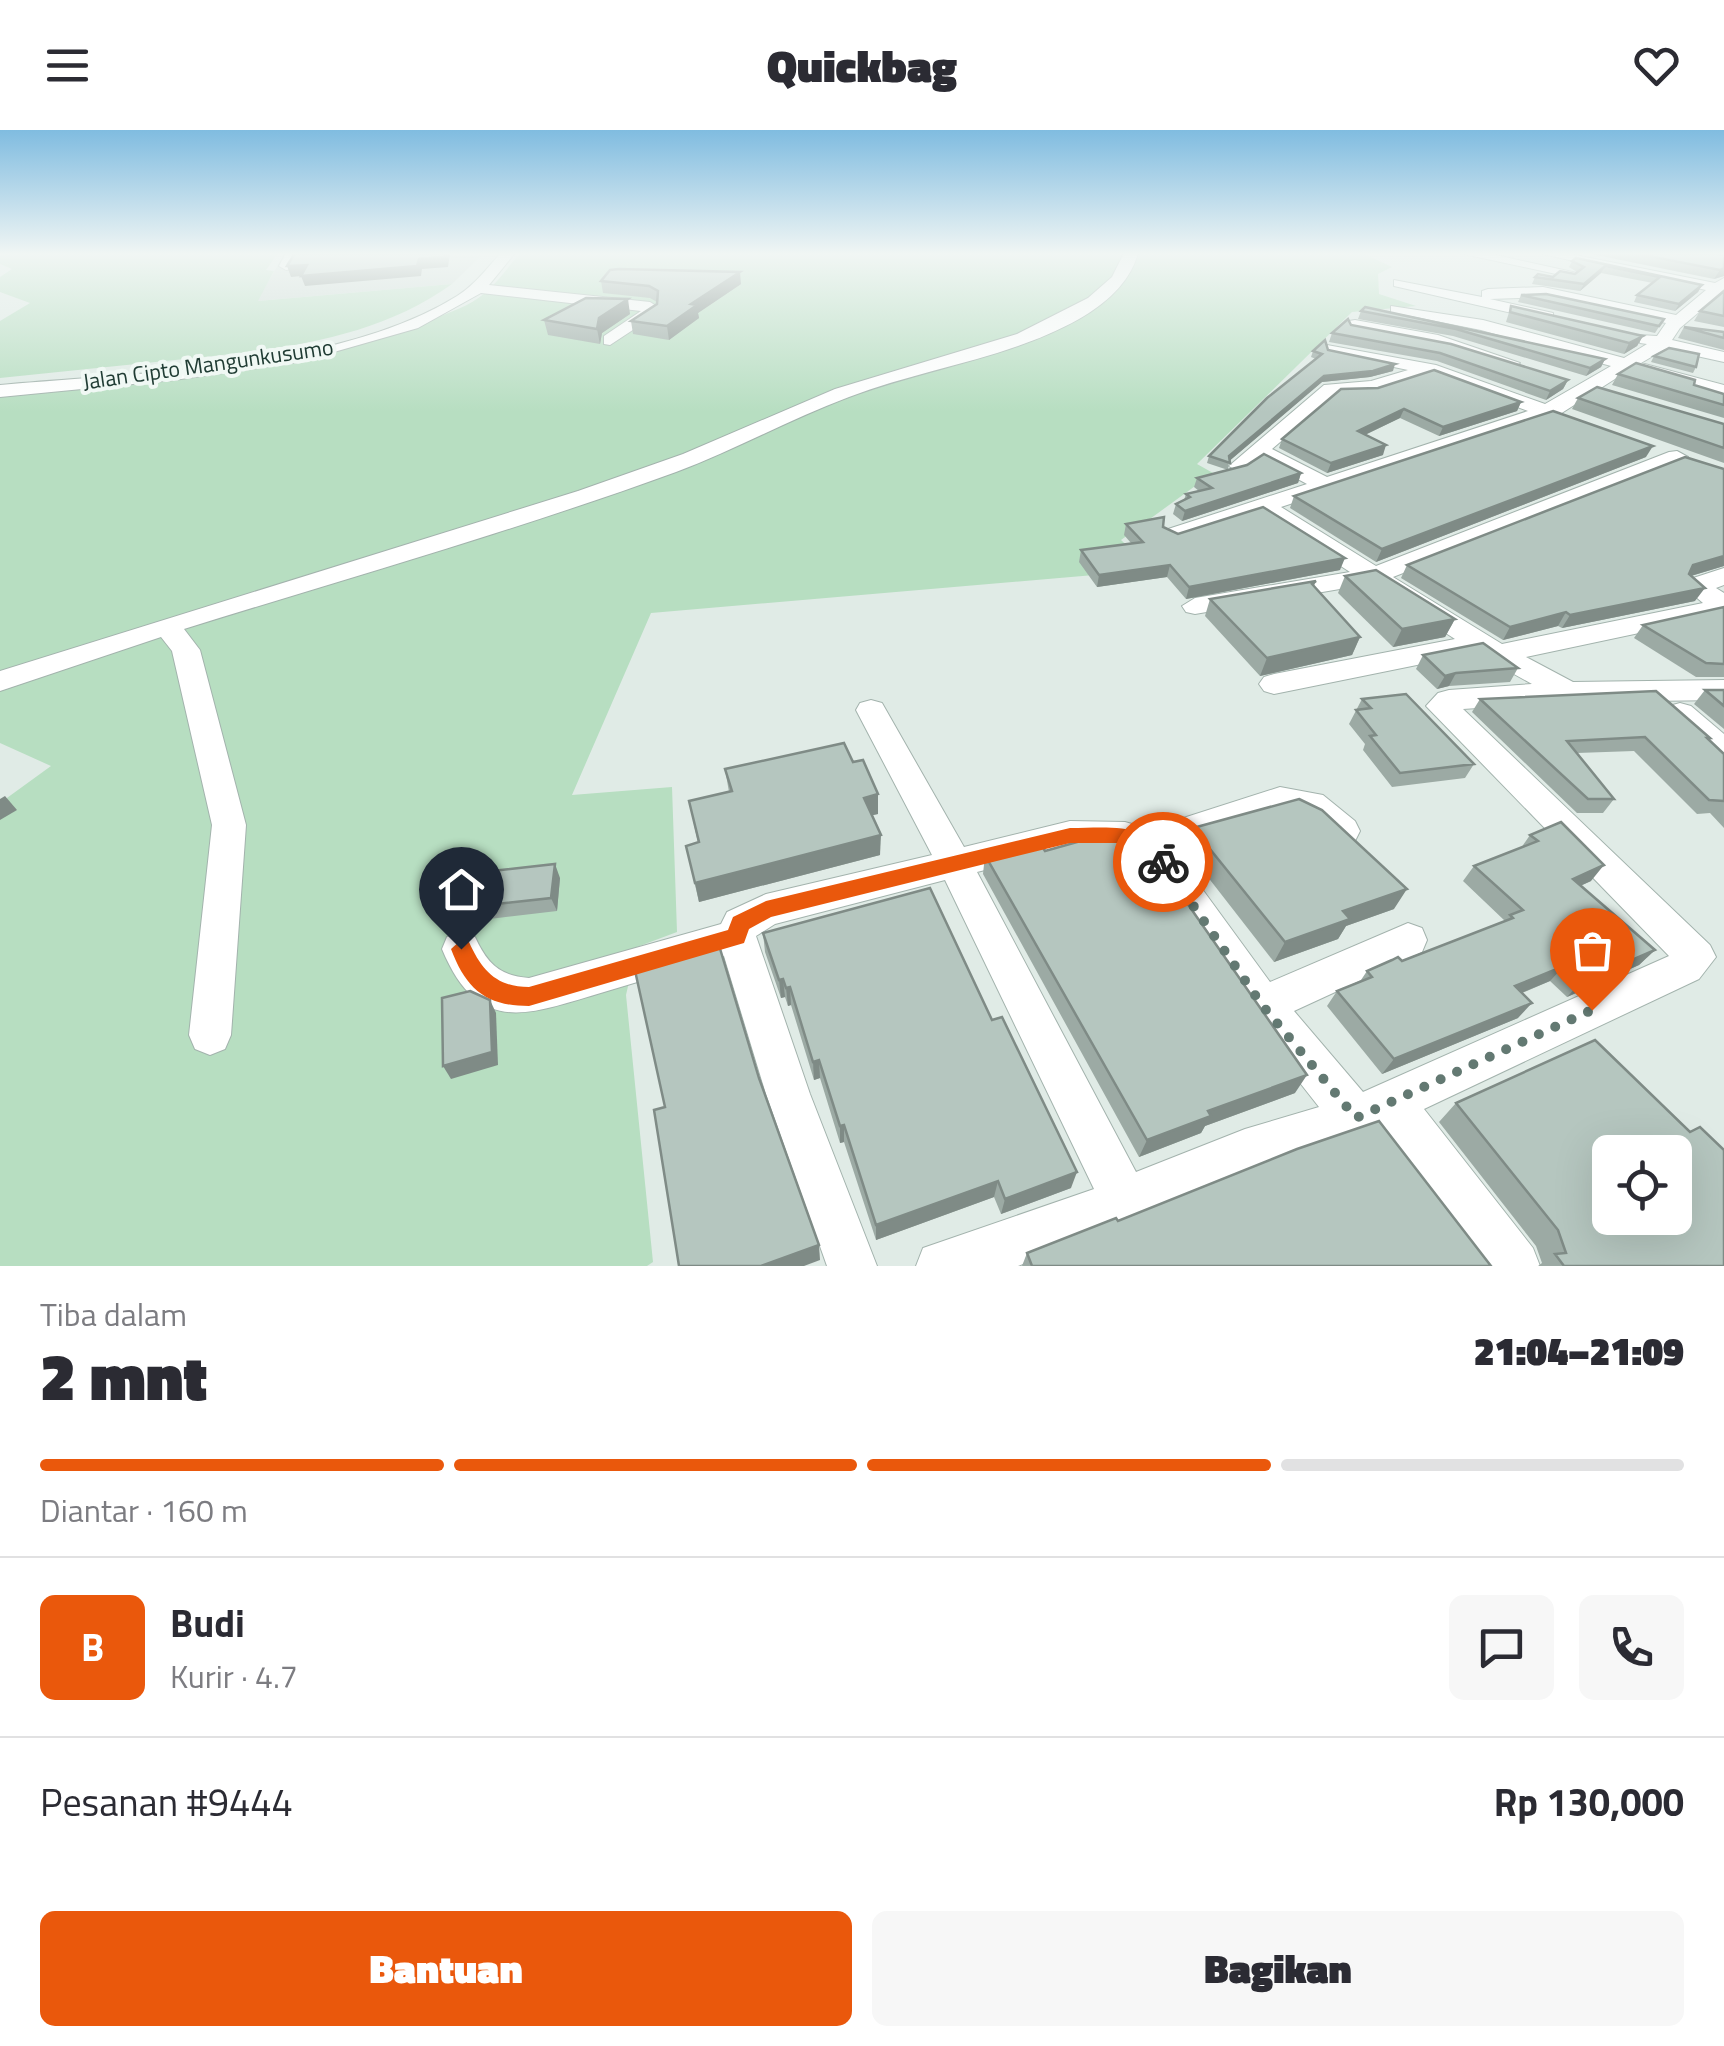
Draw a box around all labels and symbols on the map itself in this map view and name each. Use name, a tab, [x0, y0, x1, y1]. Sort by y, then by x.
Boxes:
street label: Jalan Cipto Mangunkusumo	[80, 330, 336, 398]
courier	[1113, 812, 1213, 912]
pin	[419, 847, 504, 950]
pin	[1550, 908, 1635, 1011]

